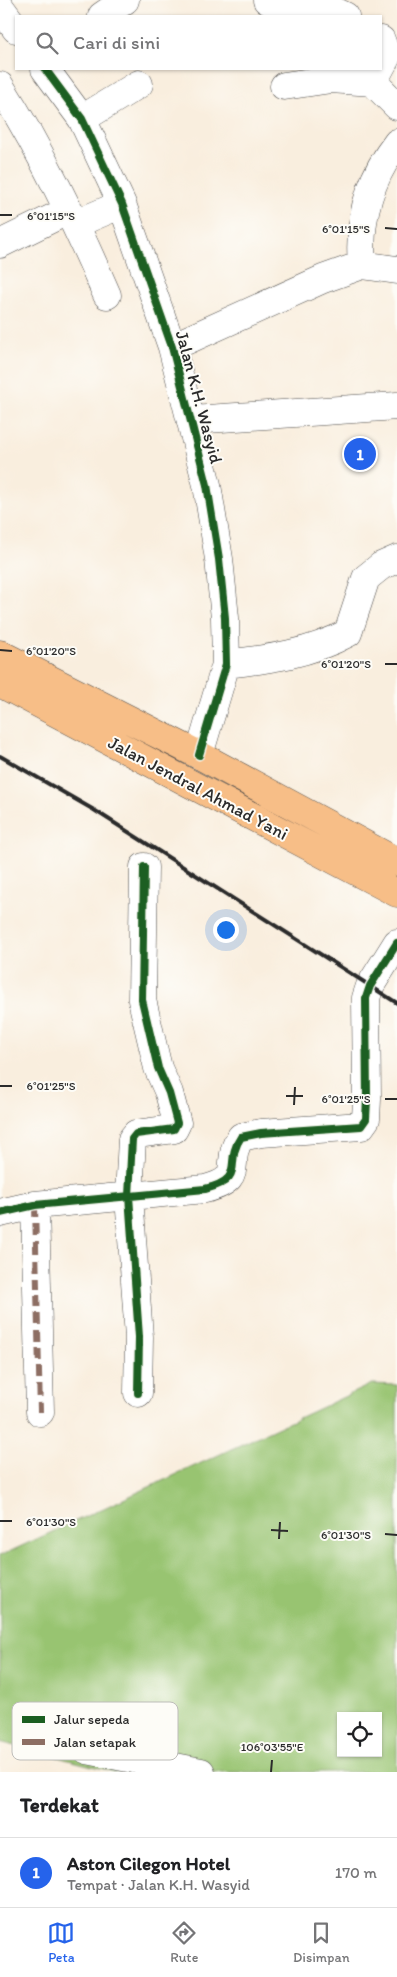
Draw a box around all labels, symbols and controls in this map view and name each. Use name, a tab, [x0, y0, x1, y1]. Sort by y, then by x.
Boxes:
search box	[15, 15, 382, 70]
icon: search	[33, 29, 61, 57]
text: Cari di sini	[73, 31, 160, 54]
text: 6°01'15"S	[27, 209, 75, 223]
text: 6°01'15"S	[322, 222, 370, 236]
street label: Jalan K.H. Wasyid	[171, 328, 227, 466]
pin: 1	[344, 435, 376, 473]
text: 6°01'20"S	[26, 644, 76, 658]
text: 6°01'20"S	[321, 657, 371, 671]
street label: Jalan Jendral Ahmad Yani	[104, 731, 292, 845]
your location	[213, 917, 239, 943]
text: 6°01'25"S	[27, 1079, 76, 1093]
text: 6°01'25"S	[322, 1092, 371, 1106]
text: 6°01'30"S	[26, 1515, 76, 1529]
text: 6°01'30"S	[321, 1528, 371, 1542]
legend	[12, 1702, 178, 1760]
text: Jalur sepeda	[54, 1711, 129, 1728]
map controls	[337, 1712, 382, 1757]
button: locate	[337, 1712, 382, 1757]
text: Jalan setapak	[54, 1734, 137, 1751]
text: 106°03'55"E	[241, 1740, 304, 1754]
text: Terdekat	[20, 1792, 99, 1817]
text: Aston Cilegon Hotel	[67, 1852, 230, 1875]
text: 1	[32, 1863, 40, 1882]
text: 170 m	[335, 1863, 377, 1882]
text: Tempat · Jalan K.H. Wasyid	[67, 1875, 250, 1894]
tab: Peta	[47, 1919, 75, 1966]
tab: Rute	[170, 1919, 198, 1966]
tab: Disimpan	[293, 1919, 350, 1966]

